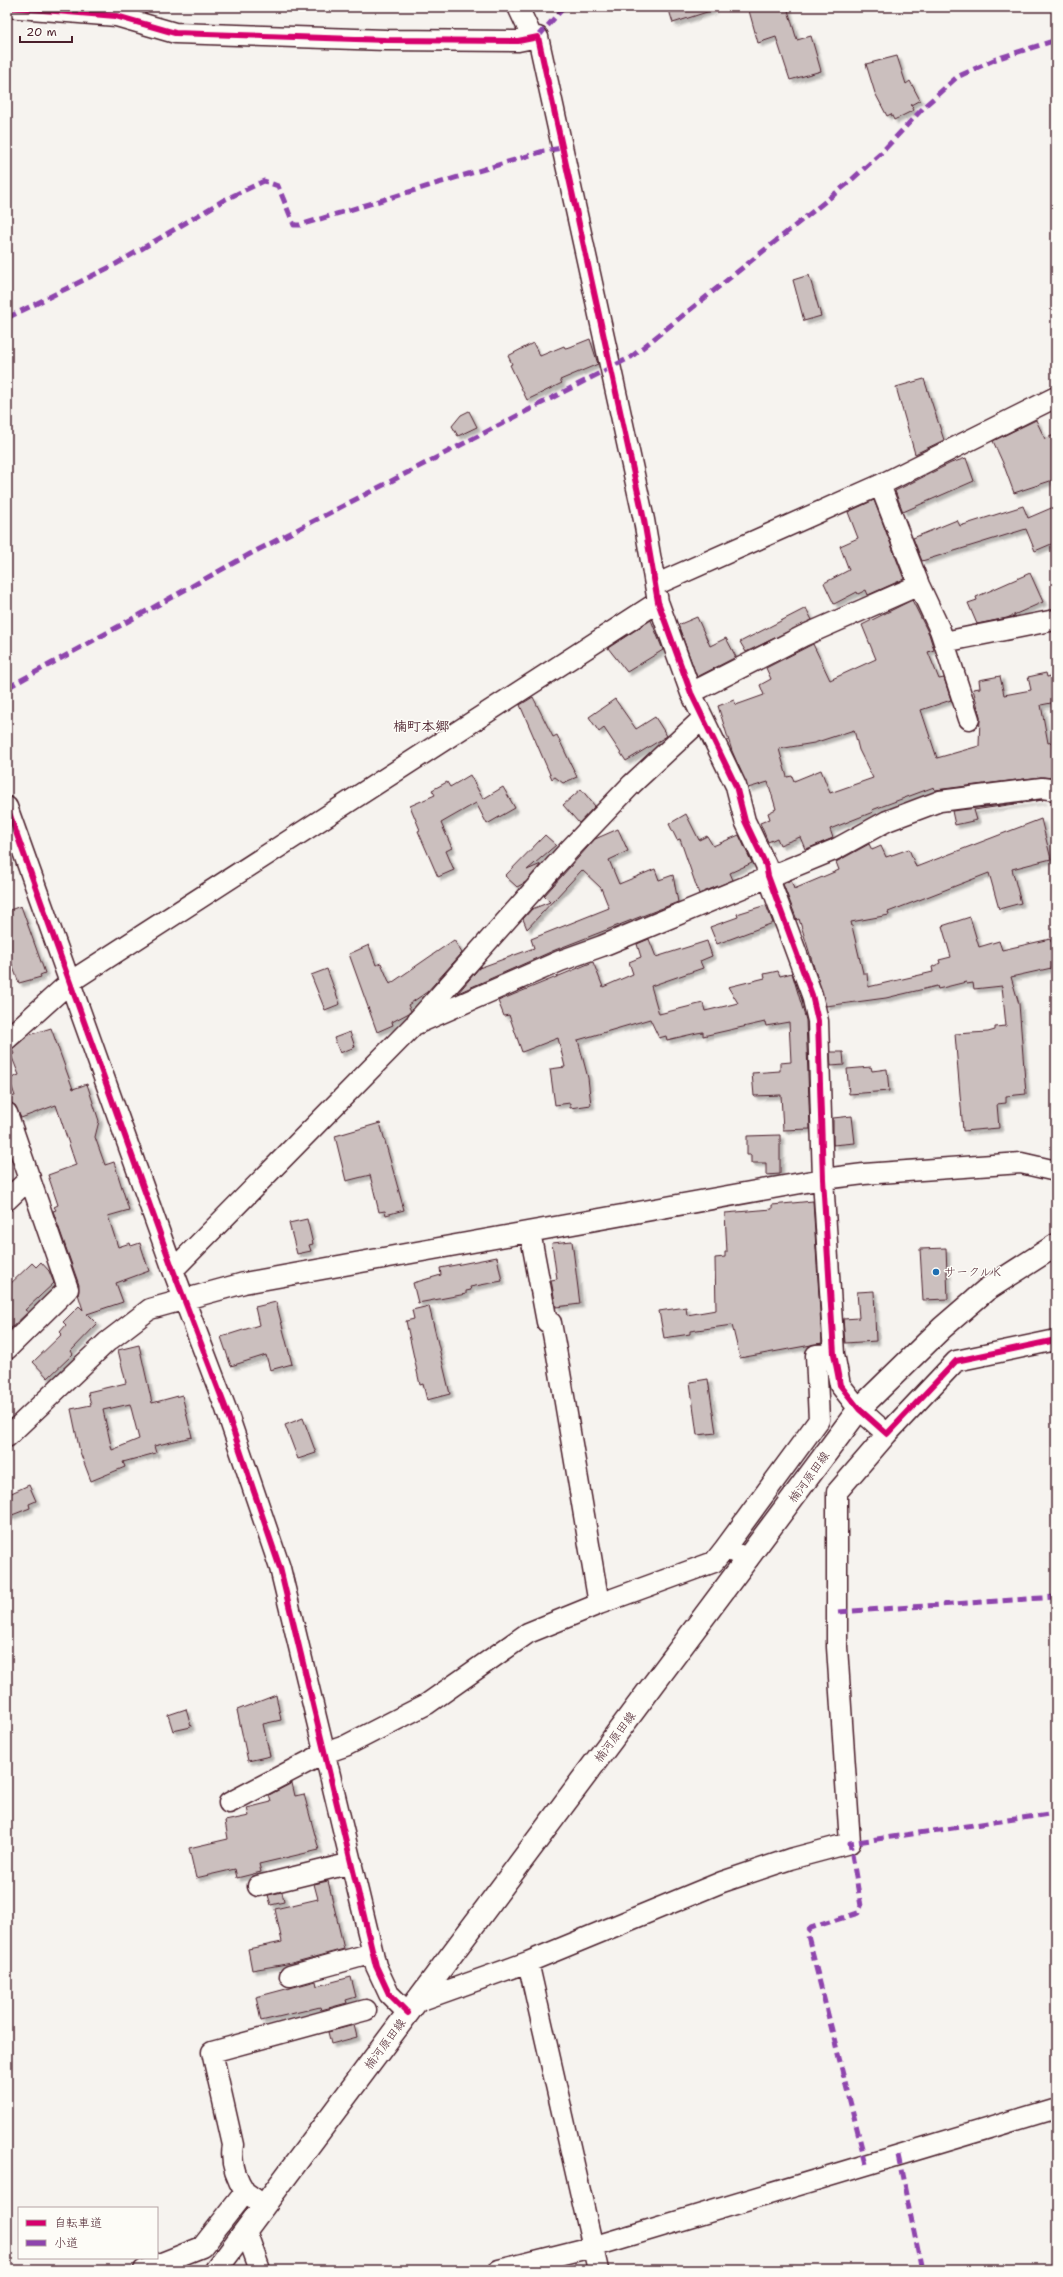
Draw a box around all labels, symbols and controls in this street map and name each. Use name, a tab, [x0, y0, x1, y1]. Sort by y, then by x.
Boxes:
scale bar	[20, 18, 72, 44]
text: 20 m	[26, 24, 57, 40]
district label: 楠町本郷	[393, 717, 449, 735]
place label: サークルＫ	[944, 1264, 1003, 1280]
marker: サークルＫ	[931, 1267, 941, 1277]
street label: 楠河原田線	[785, 1448, 833, 1506]
street label: 楠河原田線	[591, 1708, 639, 1766]
street label: 楠河原田線	[361, 2015, 409, 2073]
legend	[18, 2207, 158, 2259]
text: 自転車道	[54, 2215, 102, 2231]
text: 小道	[54, 2235, 78, 2251]

